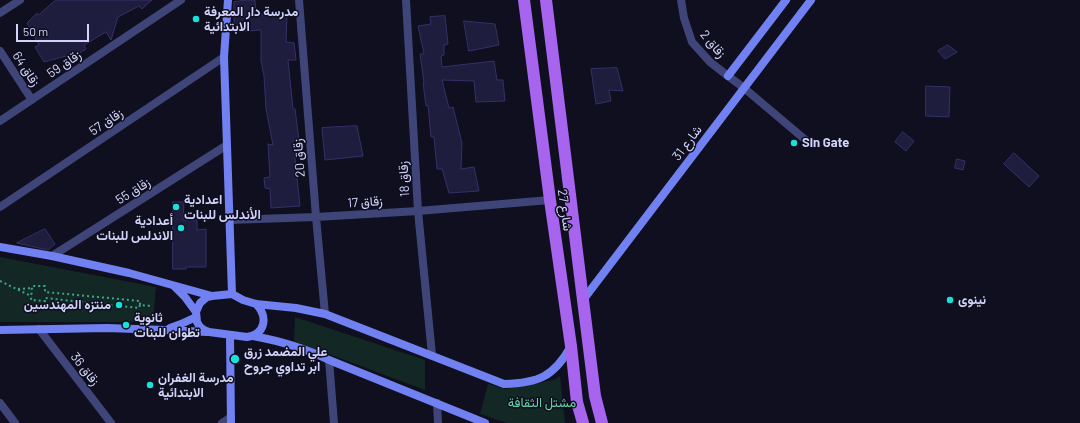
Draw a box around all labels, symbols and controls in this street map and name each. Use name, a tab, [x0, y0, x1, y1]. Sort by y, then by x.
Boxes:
place label: مدرسة دار المعرفة الابتدائية	[204, 4, 298, 35]
marker: مدرسة دار المعرفة الابتدائية	[191, 14, 201, 24]
scale bar	[18, 16, 91, 42]
text: 50 m	[23, 24, 48, 38]
street label: زقاق 2	[697, 27, 729, 61]
street label: زقاق 59	[44, 47, 84, 81]
street label: زقاق 64	[9, 49, 43, 89]
street label: زقاق 57	[86, 105, 126, 139]
street label: شارع 31	[669, 122, 705, 164]
place label: Sin Gate	[802, 135, 849, 151]
street label: زقاق 20	[290, 138, 308, 178]
marker: Sin Gate	[789, 138, 799, 148]
street label: زقاق 18	[395, 161, 413, 197]
street label: زقاق 55	[113, 174, 153, 208]
street label: شارع 27	[554, 188, 576, 232]
place label: اعدادية الأندلس للبنات	[184, 192, 261, 223]
street label: زقاق 17	[347, 193, 383, 211]
marker: اعدادية الأندلس للبنات	[171, 202, 181, 212]
place label: أعدادية الاندلس للبنات	[96, 213, 173, 244]
marker: أعدادية الاندلس للبنات	[176, 223, 186, 233]
place label: نينوى	[958, 292, 986, 308]
marker: نينوى	[945, 295, 955, 305]
place label: منتزه المهندسين	[24, 297, 111, 313]
marker: منتزه المهندسين	[114, 300, 124, 310]
place label: ثانوية تطوان للبنات	[134, 310, 200, 341]
marker: ثانوية تطوان للبنات	[121, 320, 131, 330]
place label: علي المضمد زرق ابر تداوي جروح	[244, 344, 327, 375]
street label: زقاق 36	[67, 349, 103, 389]
marker: علي المضمد زرق ابر تداوي جروح	[229, 353, 241, 365]
place label: مدرسة الغفران الابتدائية	[158, 370, 234, 401]
marker: مدرسة الغفران الابتدائية	[145, 380, 155, 390]
park label: مشتل الثقافة	[508, 395, 576, 411]

